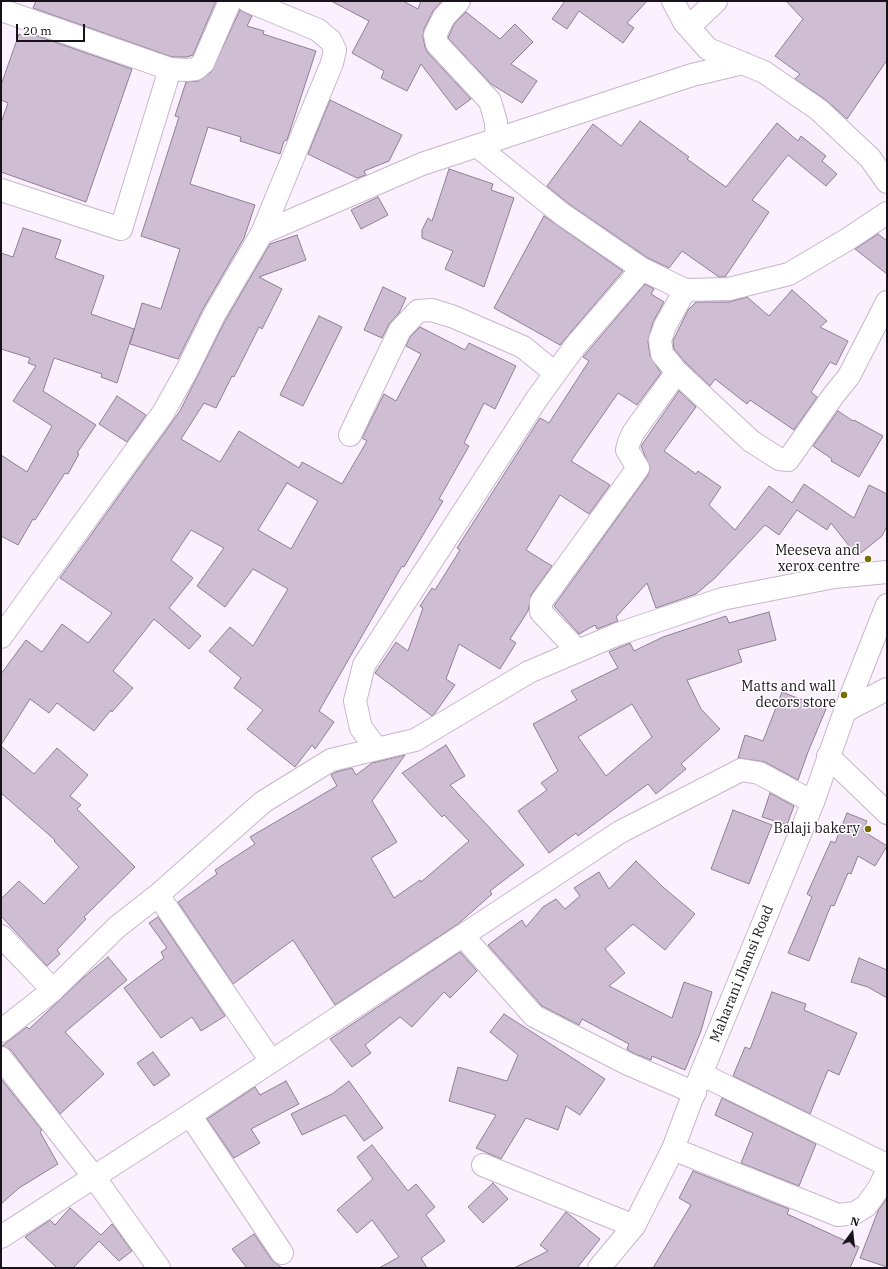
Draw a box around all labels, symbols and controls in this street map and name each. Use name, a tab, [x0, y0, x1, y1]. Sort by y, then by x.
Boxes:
scale bar	[18, 16, 87, 42]
text: 20 m	[23, 23, 52, 38]
place label: Meeseva and xerox centre	[775, 543, 860, 576]
marker: Meeseva and xerox centre	[863, 554, 873, 564]
place label: Matts and wall decors store	[741, 679, 836, 712]
marker: Matts and wall decors store	[839, 690, 849, 700]
place label: Balaji bakery	[774, 821, 860, 837]
marker: Balaji bakery	[863, 824, 873, 834]
street label: Maharani Jhansi Road	[707, 903, 777, 1045]
north arrow	[832, 1213, 872, 1253]
text: N	[849, 1214, 861, 1229]

